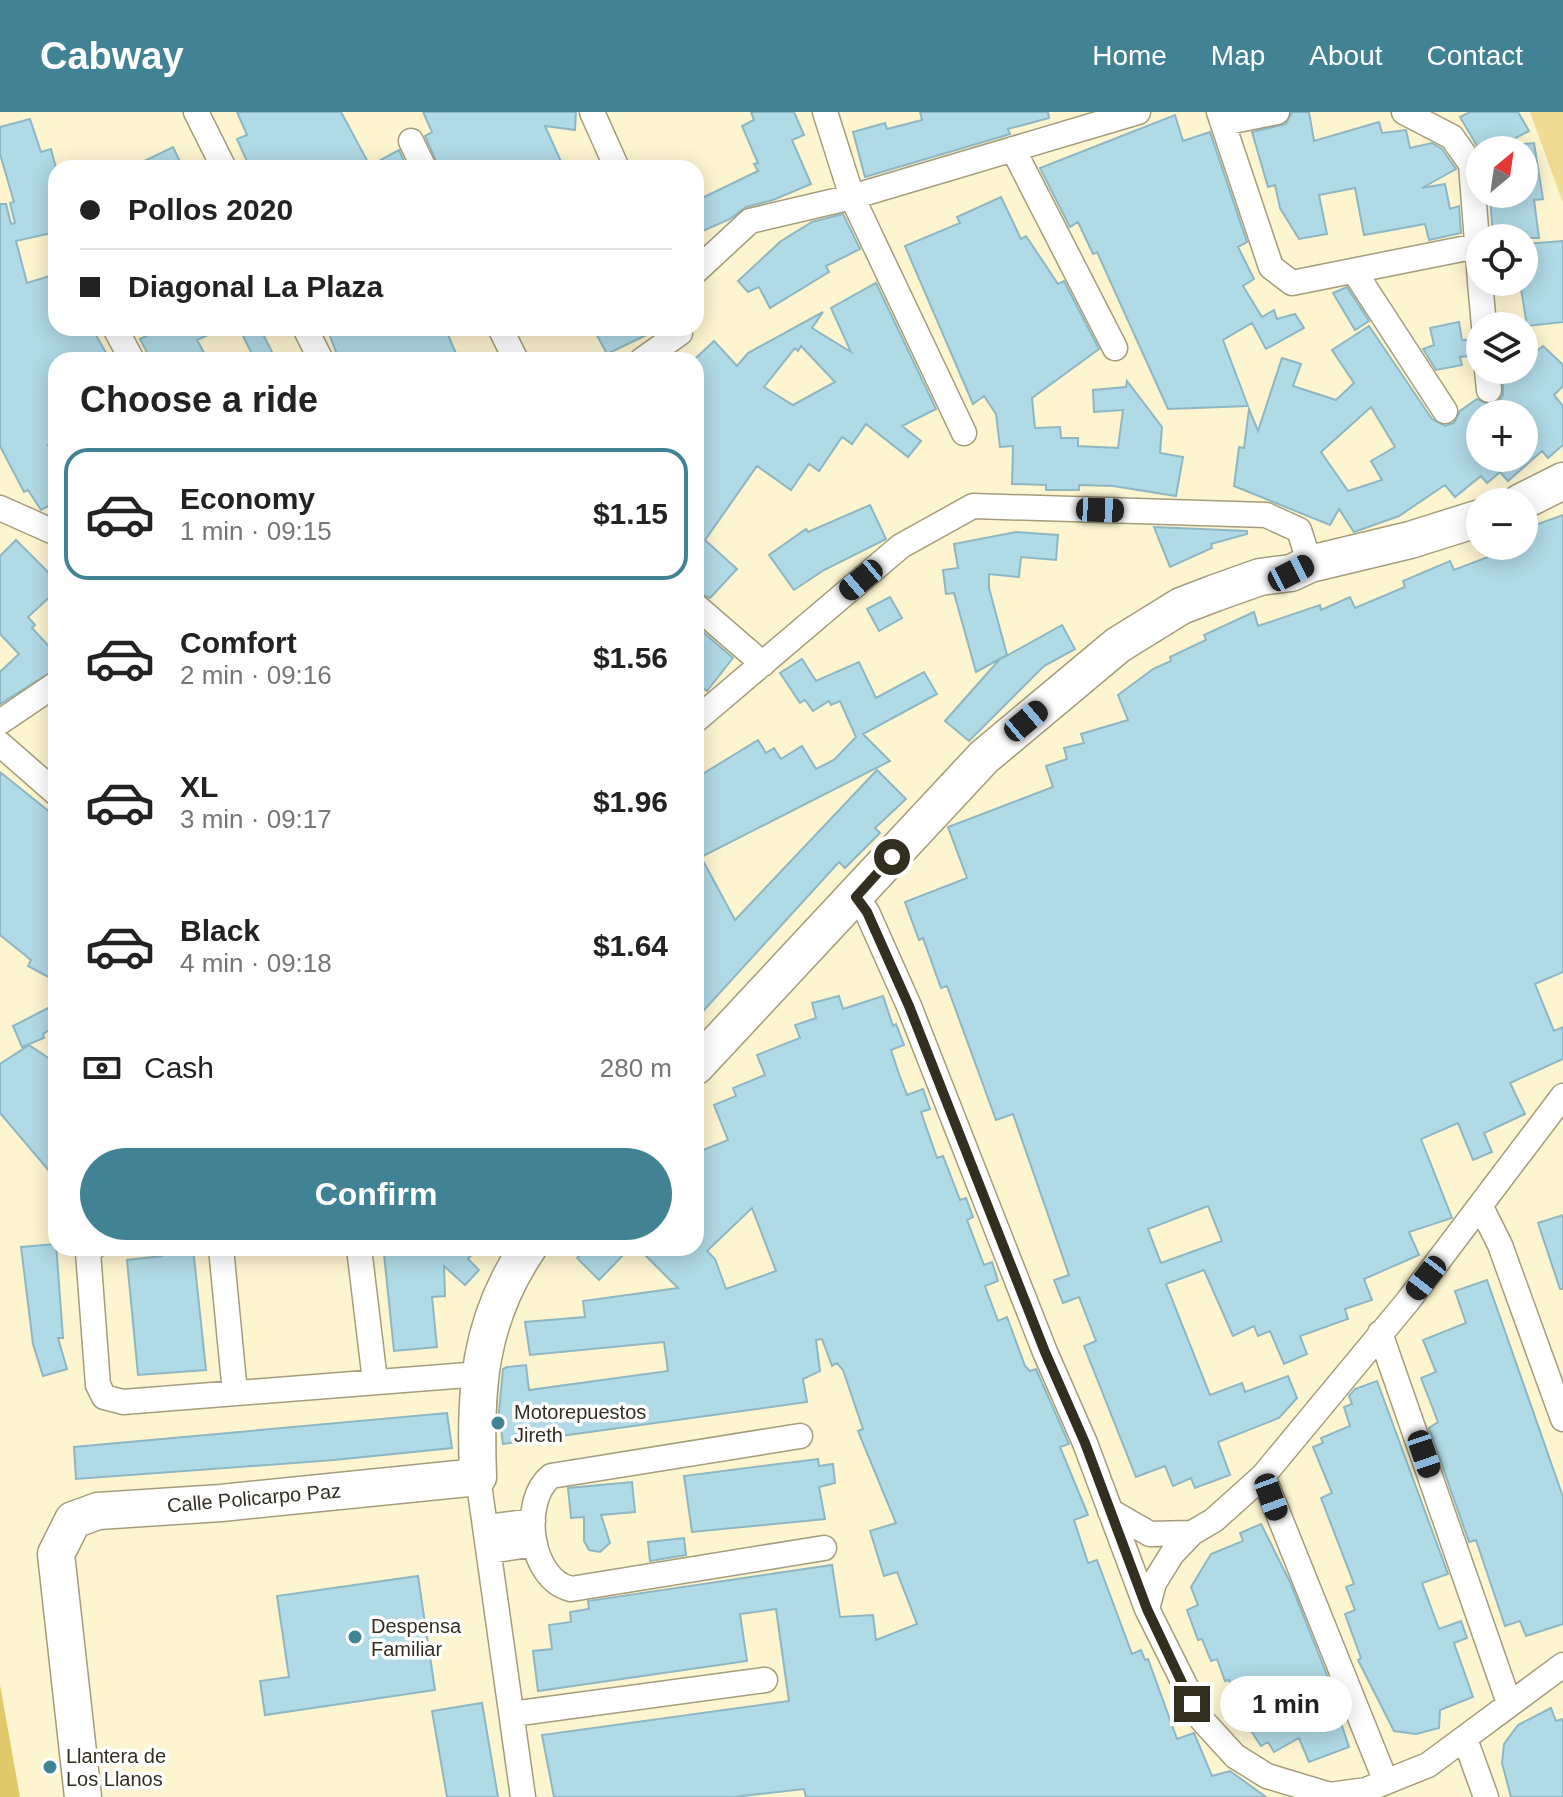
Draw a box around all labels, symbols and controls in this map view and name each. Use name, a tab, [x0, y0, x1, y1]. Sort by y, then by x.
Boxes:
text: Cabway	[40, 35, 184, 77]
text: Home	[1092, 40, 1167, 71]
text: Map	[1211, 40, 1265, 71]
text: About	[1309, 40, 1383, 71]
text: Contact	[1427, 40, 1523, 71]
north arrow	[1466, 136, 1538, 208]
map controls	[1466, 136, 1538, 560]
text: Pollos 2020	[128, 193, 293, 226]
button: locate	[1466, 224, 1538, 296]
text: Diagonal La Plaza	[128, 270, 383, 303]
button: layers	[1466, 312, 1538, 384]
text: Choose a ride	[80, 379, 318, 420]
button: +	[1466, 400, 1538, 472]
icon: car	[84, 478, 156, 550]
text: Economy	[180, 482, 315, 515]
button: −	[1466, 488, 1538, 560]
text: $1.15	[593, 497, 668, 530]
car	[1076, 497, 1124, 523]
text: 1 min · 09:15	[180, 516, 332, 546]
car	[1264, 551, 1318, 595]
car	[835, 555, 887, 605]
icon: car	[84, 622, 156, 694]
text: Comfort	[180, 626, 297, 659]
text: $1.56	[593, 641, 668, 674]
text: 2 min · 09:16	[180, 660, 332, 690]
car	[1000, 696, 1052, 746]
icon: car	[84, 766, 156, 838]
text: XL	[180, 770, 218, 803]
text: $1.96	[593, 785, 668, 818]
text: 3 min · 09:17	[180, 804, 332, 834]
route start	[874, 839, 910, 875]
icon: car	[84, 910, 156, 982]
text: Black	[180, 914, 260, 947]
text: $1.64	[593, 929, 668, 962]
text: 4 min · 09:18	[180, 948, 332, 978]
icon: cash	[80, 1046, 124, 1090]
text: Cash	[144, 1051, 214, 1084]
text: 280 m	[600, 1053, 672, 1083]
button: Confirm	[80, 1148, 672, 1240]
car	[1402, 1252, 1450, 1304]
place label: Motorepuestos Jireth	[514, 1401, 646, 1446]
marker: Motorepuestos Jireth	[489, 1414, 507, 1432]
car	[1405, 1427, 1443, 1481]
car	[1252, 1470, 1290, 1524]
street label: Calle Policarpo Paz	[166, 1479, 342, 1517]
place label: Despensa Familiar	[371, 1615, 462, 1660]
marker: Despensa Familiar	[346, 1628, 364, 1646]
callout: 1 min	[1220, 1676, 1352, 1732]
route end	[1174, 1686, 1210, 1722]
text: 1 min	[1252, 1689, 1320, 1719]
place label: Llantera de Los Llanos	[66, 1745, 166, 1790]
marker: Llantera de Los Llanos	[41, 1758, 59, 1776]

